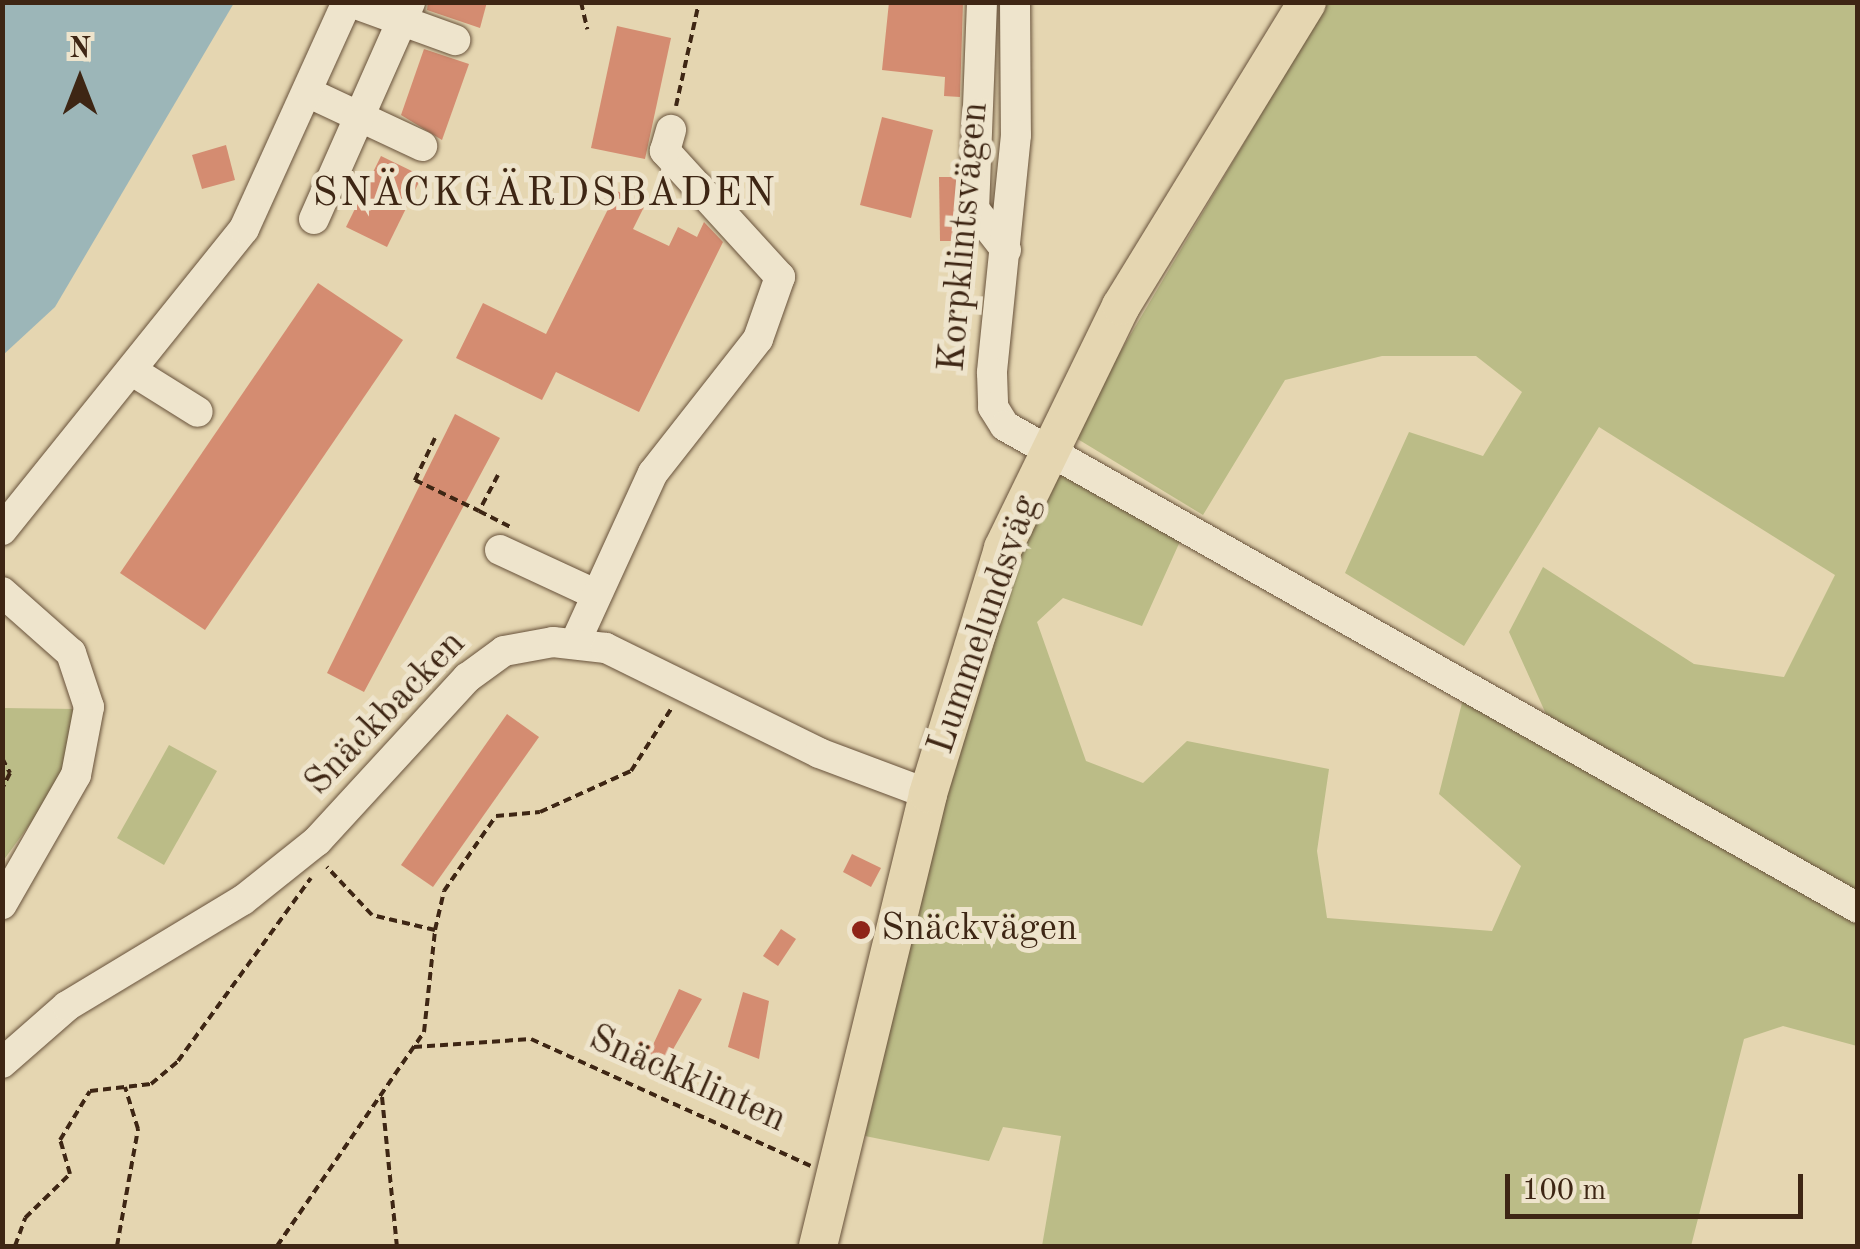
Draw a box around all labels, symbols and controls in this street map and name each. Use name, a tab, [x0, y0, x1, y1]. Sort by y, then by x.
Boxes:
north arrow	[30, 30, 130, 130]
text: N	[69, 36, 91, 64]
street label: Korpklintsvägen	[930, 100, 1000, 374]
district label: SNÄCKGÄRDSBADEN	[313, 171, 777, 219]
street label: Lummelundsväg	[919, 490, 1051, 760]
street label: Snäckbacken	[296, 622, 476, 806]
place label: Snäckvägen	[881, 907, 1078, 953]
marker: Snäckvägen	[850, 919, 872, 941]
street label: Snäckklinten	[581, 1016, 793, 1144]
scale bar	[1510, 1154, 1808, 1216]
text: 100 m	[1522, 1176, 1606, 1206]

